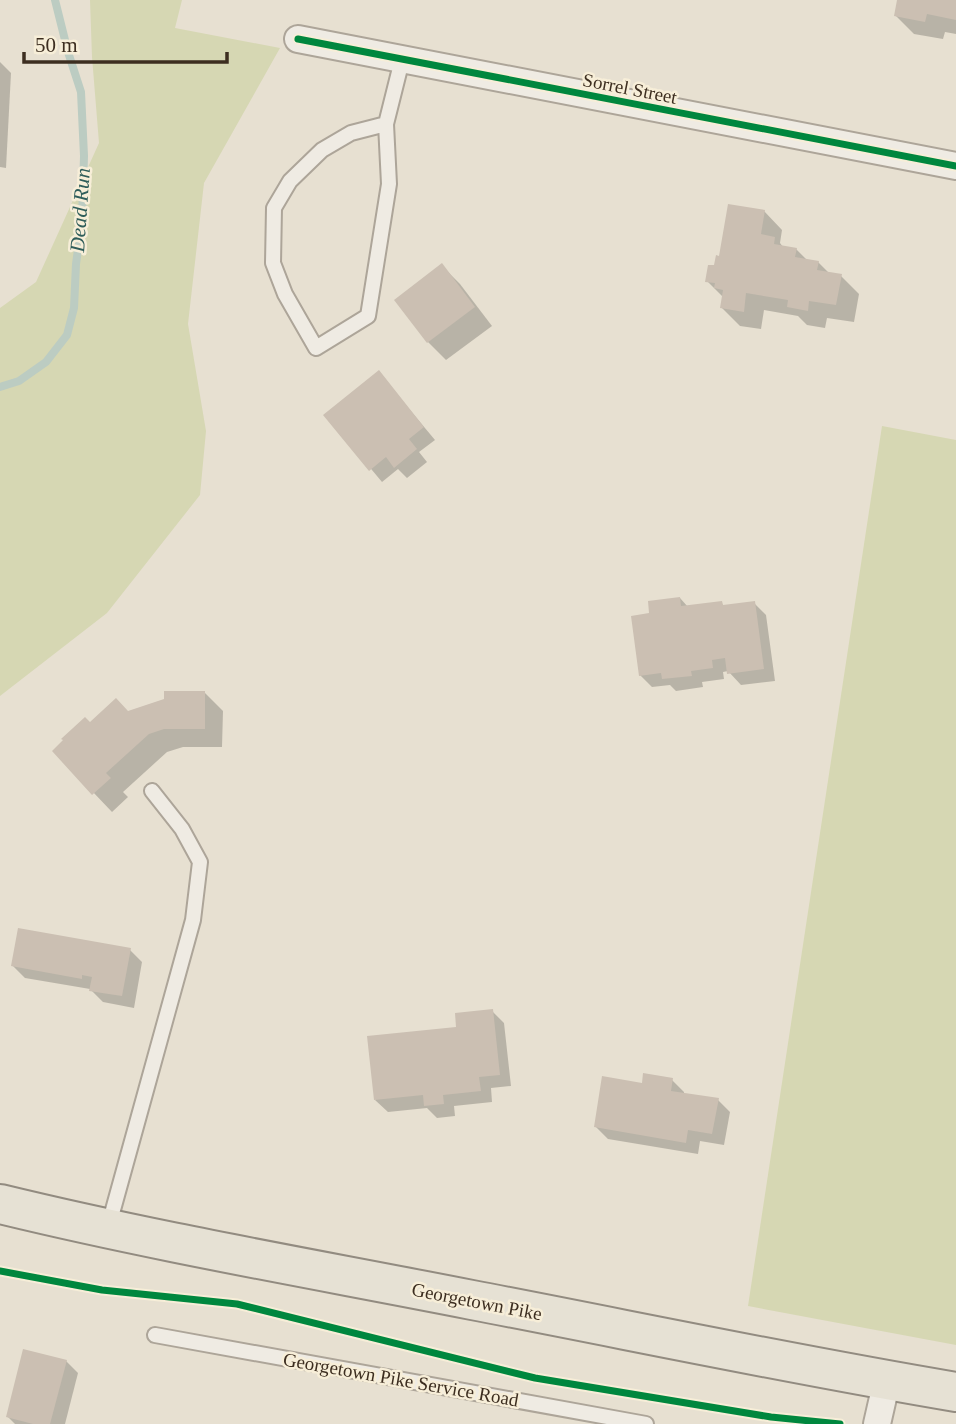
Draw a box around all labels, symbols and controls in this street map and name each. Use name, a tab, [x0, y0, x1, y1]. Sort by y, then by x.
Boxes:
scale bar	[24, 21, 228, 65]
text: 50 m	[35, 33, 78, 57]
street label: Sorrel Street	[581, 69, 679, 108]
water label: Dead Run	[65, 167, 95, 254]
street label: Georgetown Pike	[410, 1279, 544, 1324]
street label: Georgetown Pike Service Road	[282, 1348, 521, 1411]

